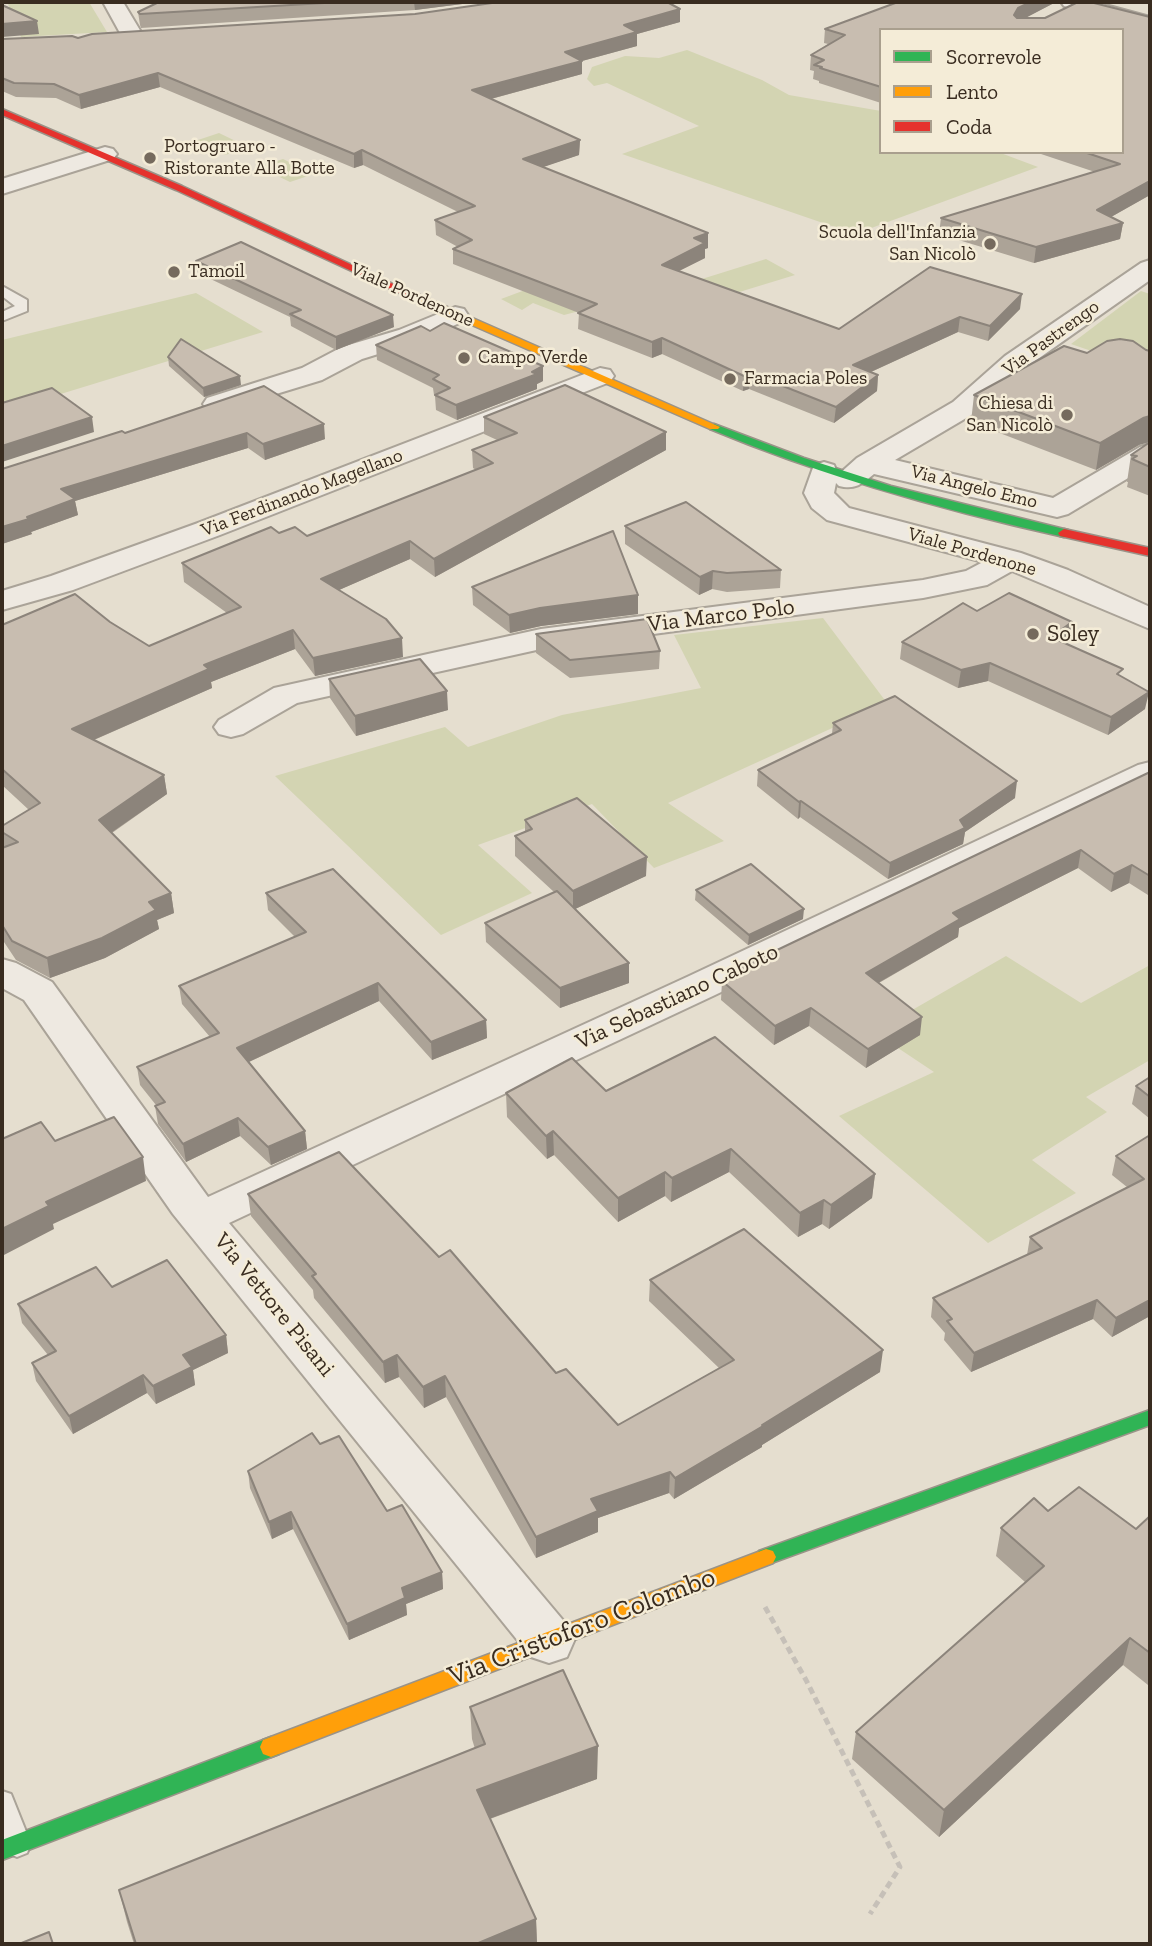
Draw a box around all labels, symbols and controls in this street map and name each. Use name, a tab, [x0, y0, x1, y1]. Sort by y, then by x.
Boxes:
legend	[879, 28, 1124, 154]
text: Scorrevole	[946, 44, 1041, 69]
text: Lento	[946, 79, 998, 104]
text: Coda	[946, 114, 992, 139]
place label: Portogruaro - Ristorante Alla Botte	[164, 136, 335, 180]
marker: Portogruaro - Ristorante Alla Botte	[142, 150, 158, 166]
place label: Scuola dell'Infanzia San Nicolò	[819, 222, 976, 266]
marker: Scuola dell'Infanzia San Nicolò	[982, 236, 998, 252]
street label: Viale Pordenone	[347, 258, 477, 332]
place label: Tamoil	[188, 261, 245, 283]
marker: Tamoil	[166, 264, 182, 280]
street label: Via Pastrengo	[998, 295, 1104, 381]
place label: Campo Verde	[478, 347, 588, 369]
marker: Campo Verde	[456, 350, 472, 366]
place label: Farmacia Poles	[744, 368, 867, 390]
marker: Farmacia Poles	[722, 371, 738, 387]
place label: Chiesa di San Nicolò	[966, 393, 1053, 437]
marker: Chiesa di San Nicolò	[1059, 407, 1075, 423]
street label: Via Ferdinando Magellano	[198, 444, 406, 542]
street label: Via Angelo Emo	[908, 460, 1040, 514]
street label: Viale Pordenone	[905, 523, 1039, 581]
street label: Via Marco Polo	[646, 593, 796, 639]
place label: Soley	[1047, 620, 1099, 648]
marker: Soley	[1025, 626, 1041, 642]
street label: Via Sebastiano Caboto	[571, 938, 783, 1056]
street label: Via Vettore Pisani	[208, 1228, 340, 1382]
street label: Via Cristoforo Colombo	[444, 1561, 720, 1693]

